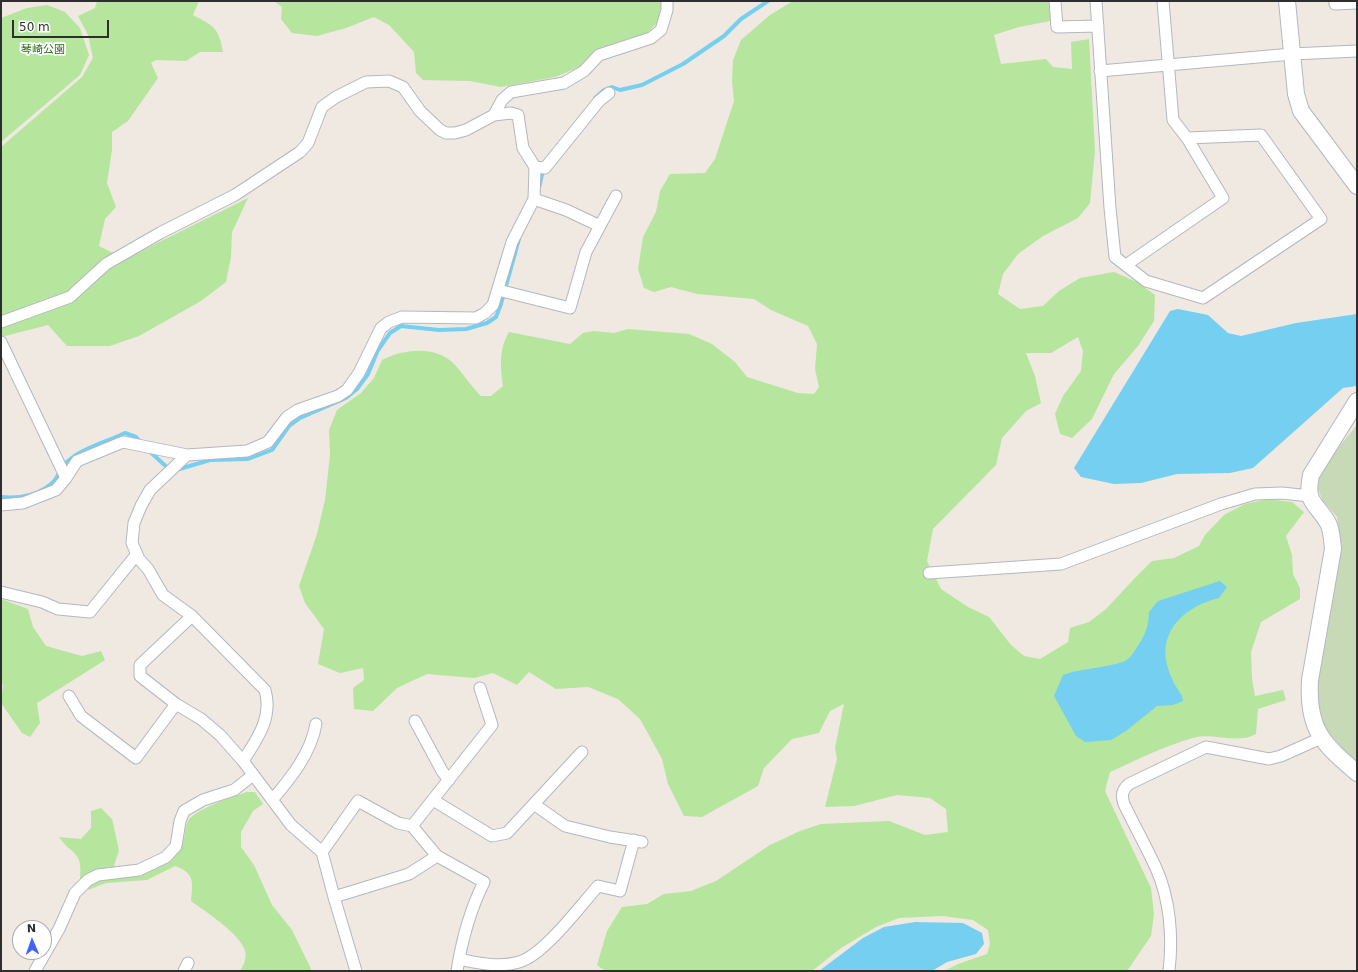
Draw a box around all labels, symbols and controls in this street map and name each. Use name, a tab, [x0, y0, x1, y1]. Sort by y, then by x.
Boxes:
scale bar	[14, 12, 111, 38]
text: 50 m	[19, 20, 50, 34]
park label: 琴崎公園	[21, 43, 65, 57]
north arrow	[12, 920, 52, 960]
text: N	[27, 922, 36, 935]

